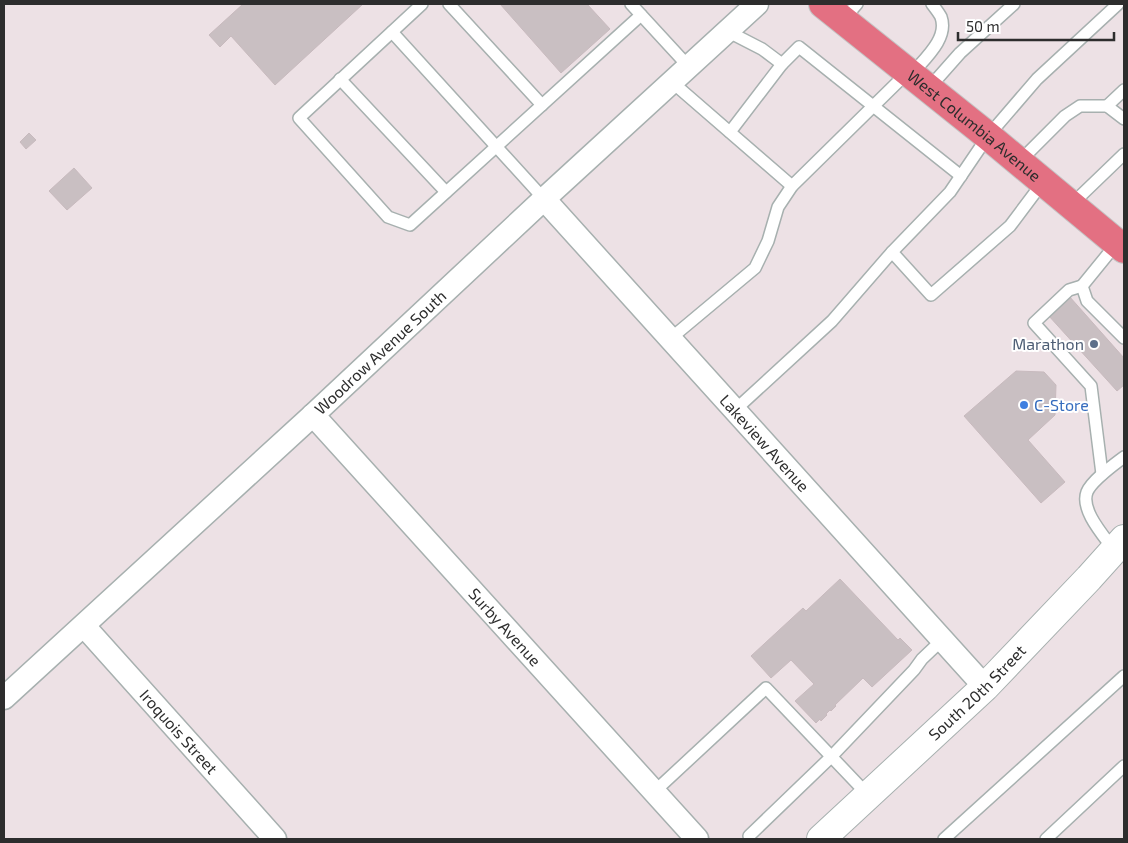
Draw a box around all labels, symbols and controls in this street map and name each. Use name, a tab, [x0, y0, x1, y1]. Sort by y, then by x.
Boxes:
scale bar	[958, 10, 1114, 42]
text: 50 m	[966, 17, 1000, 35]
street label: West Columbia Avenue	[904, 65, 1045, 185]
street label: Woodrow Avenue South	[310, 286, 450, 418]
place label: Marathon	[1012, 334, 1084, 353]
marker: Marathon	[1088, 338, 1100, 350]
street label: Lakeview Avenue	[716, 390, 814, 495]
place label: C-Store	[1034, 395, 1089, 414]
marker: C-Store	[1018, 399, 1030, 411]
street label: Surby Avenue	[465, 584, 545, 670]
street label: South 20th Street	[924, 641, 1029, 744]
street label: Iroquois Street	[136, 685, 222, 778]

